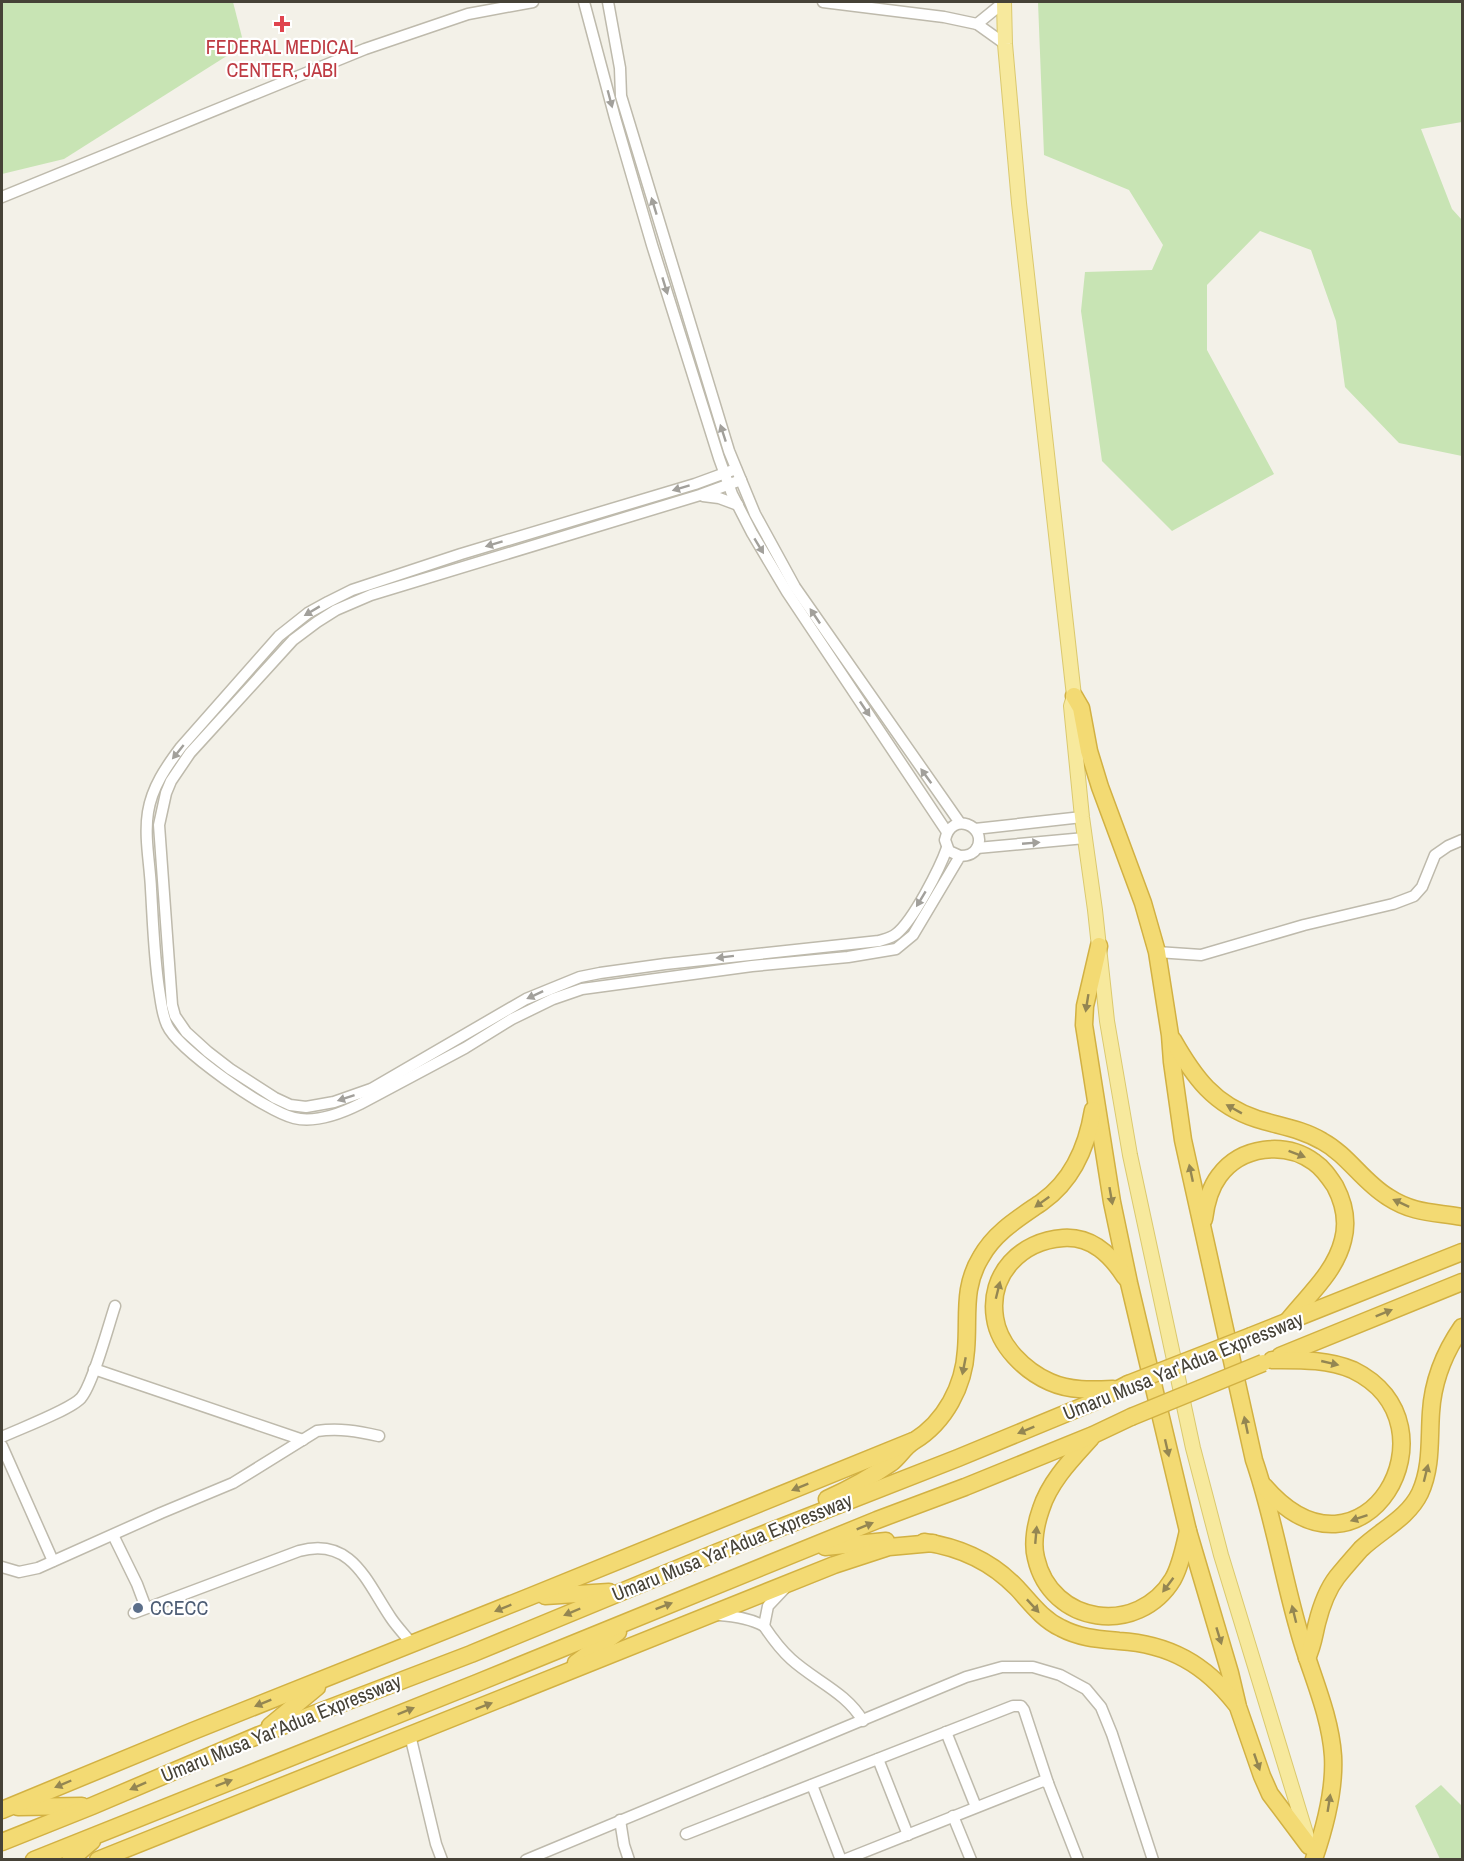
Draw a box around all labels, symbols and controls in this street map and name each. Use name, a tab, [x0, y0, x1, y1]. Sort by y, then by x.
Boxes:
marker: FEDERAL MEDICAL CENTER, JABI	[273, 15, 291, 33]
place label: FEDERAL MEDICAL CENTER, JABI	[206, 33, 358, 83]
one-way arrow	[606, 90, 615, 108]
one-way arrow	[649, 197, 658, 215]
one-way arrow	[661, 277, 670, 295]
one-way arrow	[718, 424, 727, 442]
one-way arrow	[672, 484, 690, 493]
one-way arrow	[754, 538, 765, 554]
one-way arrow	[485, 540, 503, 549]
one-way arrow	[304, 606, 320, 617]
one-way arrow	[809, 608, 821, 624]
one-way arrow	[859, 701, 871, 717]
one-way arrow	[172, 744, 184, 759]
one-way arrow	[920, 768, 932, 784]
one-way arrow	[1022, 838, 1041, 848]
one-way arrow	[915, 891, 926, 908]
one-way arrow	[715, 952, 734, 962]
one-way arrow	[526, 990, 543, 1000]
one-way arrow	[1082, 994, 1091, 1013]
one-way arrow	[337, 1094, 355, 1104]
one-way arrow	[1225, 1104, 1242, 1114]
one-way arrow	[1288, 1149, 1306, 1159]
one-way arrow	[1185, 1163, 1195, 1182]
one-way arrow	[1107, 1187, 1116, 1206]
one-way arrow	[1035, 1195, 1050, 1207]
one-way arrow	[1392, 1199, 1409, 1208]
one-way arrow	[993, 1281, 1003, 1299]
street label: Umaru Musa Yar'Adua Expressway	[1059, 1305, 1308, 1426]
one-way arrow	[1376, 1308, 1394, 1318]
one-way arrow	[959, 1356, 968, 1375]
one-way arrow	[1321, 1359, 1340, 1369]
one-way arrow	[1241, 1415, 1250, 1434]
one-way arrow	[1017, 1426, 1035, 1435]
one-way arrow	[1163, 1438, 1173, 1457]
one-way arrow	[1422, 1464, 1432, 1483]
one-way arrow	[791, 1483, 809, 1492]
street label: Umaru Musa Yar'Adua Expressway	[608, 1486, 857, 1607]
one-way arrow	[1350, 1514, 1368, 1524]
one-way arrow	[856, 1521, 874, 1531]
one-way arrow	[1031, 1525, 1041, 1544]
one-way arrow	[1161, 1577, 1174, 1593]
place label: CCECC	[150, 1594, 208, 1621]
one-way arrow	[1026, 1598, 1039, 1613]
marker: CCECC	[131, 1601, 145, 1615]
one-way arrow	[655, 1601, 673, 1611]
one-way arrow	[493, 1603, 511, 1613]
one-way arrow	[1289, 1604, 1299, 1623]
one-way arrow	[563, 1608, 581, 1617]
one-way arrow	[1215, 1627, 1224, 1645]
street label: Umaru Musa Yar'Adua Expressway	[157, 1667, 406, 1788]
one-way arrow	[254, 1699, 272, 1708]
one-way arrow	[476, 1701, 494, 1711]
one-way arrow	[397, 1706, 415, 1716]
one-way arrow	[1253, 1753, 1262, 1771]
one-way arrow	[216, 1778, 234, 1788]
one-way arrow	[54, 1780, 72, 1789]
one-way arrow	[128, 1781, 146, 1791]
one-way arrow	[1324, 1793, 1333, 1812]

